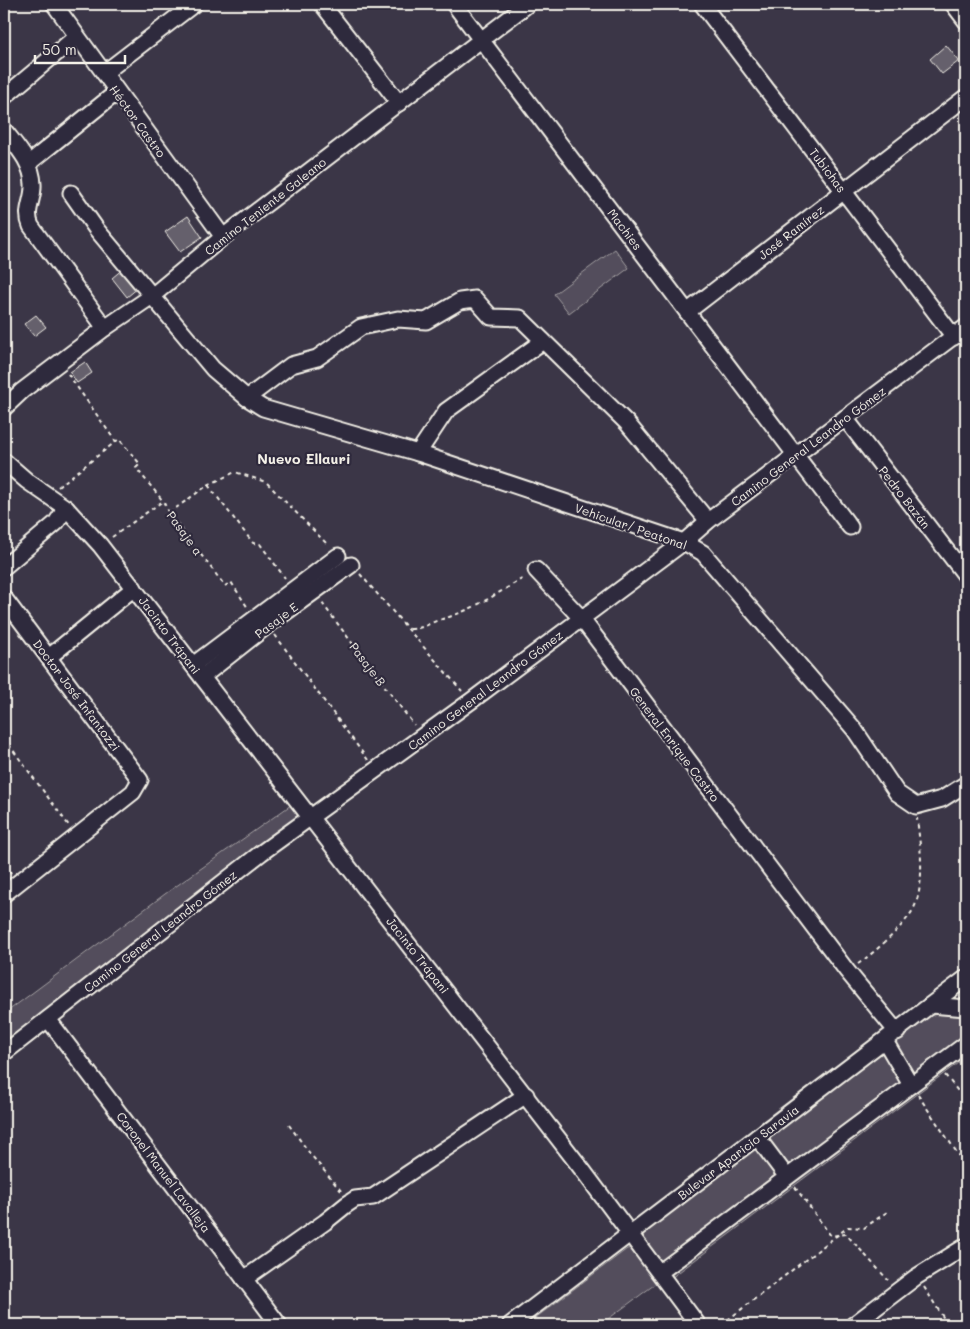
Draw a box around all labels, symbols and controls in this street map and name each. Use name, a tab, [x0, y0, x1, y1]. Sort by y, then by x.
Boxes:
scale bar	[35, 32, 125, 64]
text: 50 m	[42, 39, 77, 59]
street label: Héctor Castro	[106, 82, 170, 160]
street label: Tubichas	[806, 145, 850, 196]
street label: Camino Teniente Galeano	[201, 154, 329, 258]
street label: José Ramírez	[755, 201, 827, 263]
street label: Machies	[604, 205, 646, 253]
street label: Camino General Leandro Gómez	[727, 382, 889, 509]
district label: Nuevo Ellauri	[257, 449, 351, 468]
street label: Pedro Bazán	[876, 462, 934, 532]
street label: Vehicular/ Peatonal	[573, 499, 689, 553]
street label: Pasaje a	[164, 508, 206, 558]
street label: Jacinto Trápani	[136, 593, 204, 677]
street label: Pasaje E	[251, 598, 301, 642]
street label: Camino General Leandro Gómez	[404, 626, 566, 753]
street label: Doctor José Infantozzi	[30, 636, 124, 754]
street label: Pasaje B	[346, 639, 390, 689]
street label: General Enrique Castro	[627, 683, 723, 805]
street label: Camino General Leandro Gómez	[80, 866, 240, 996]
street label: Jacinto Trápani	[383, 913, 453, 997]
street label: Bulevar Aparicio Saravia	[674, 1101, 802, 1203]
street label: Coronel Manuel Lavalleja	[113, 1109, 215, 1235]

